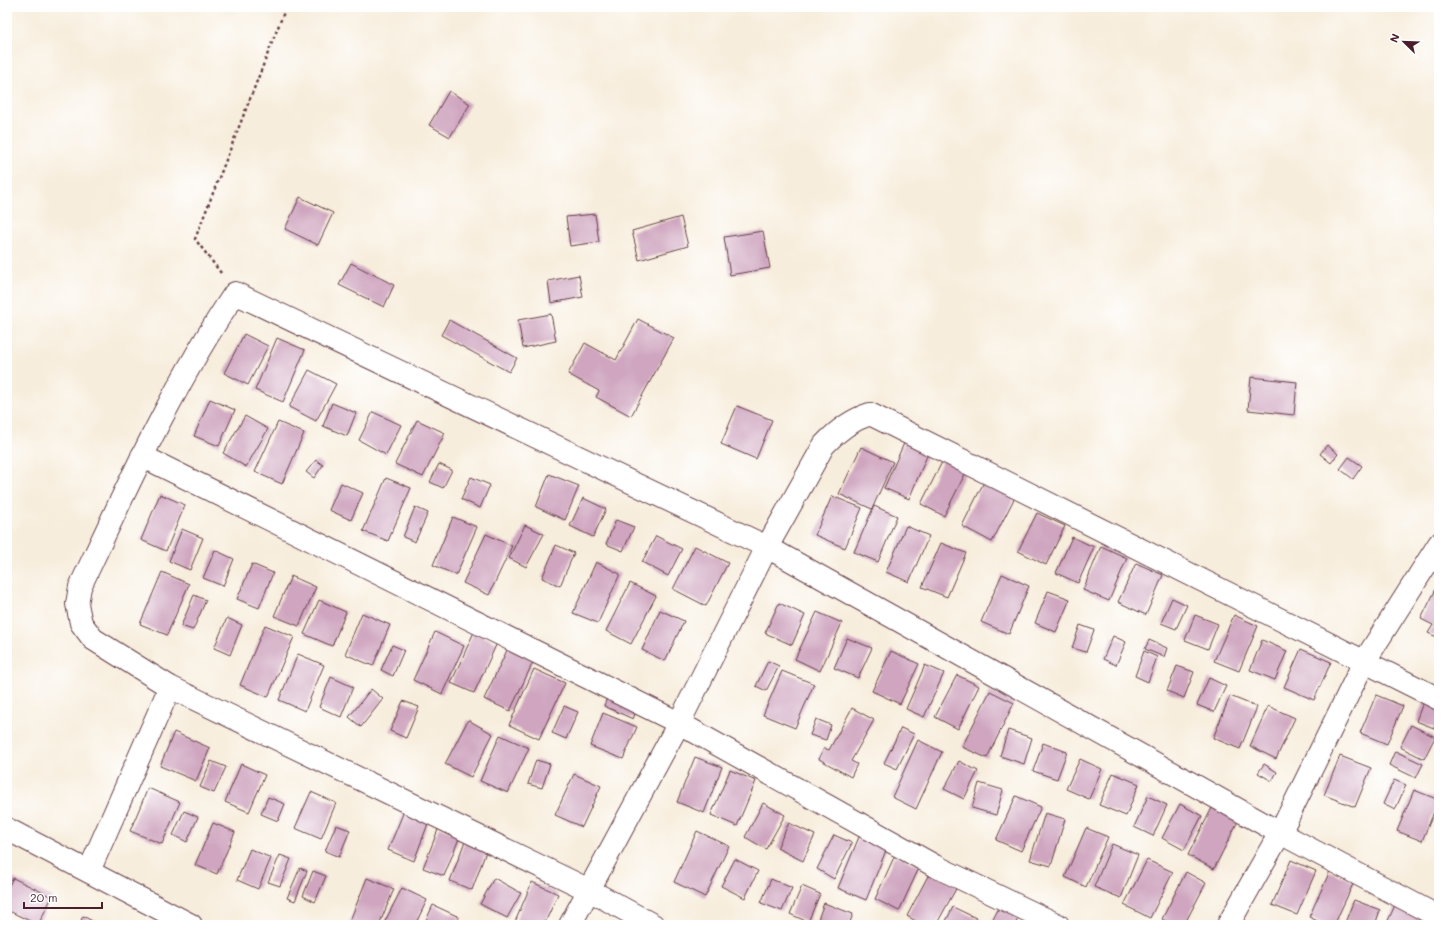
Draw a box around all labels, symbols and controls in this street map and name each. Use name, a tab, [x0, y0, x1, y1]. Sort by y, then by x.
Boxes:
north arrow	[1384, 22, 1424, 62]
text: N	[1386, 31, 1403, 45]
scale bar	[24, 884, 102, 910]
text: 20 m	[30, 889, 58, 905]

